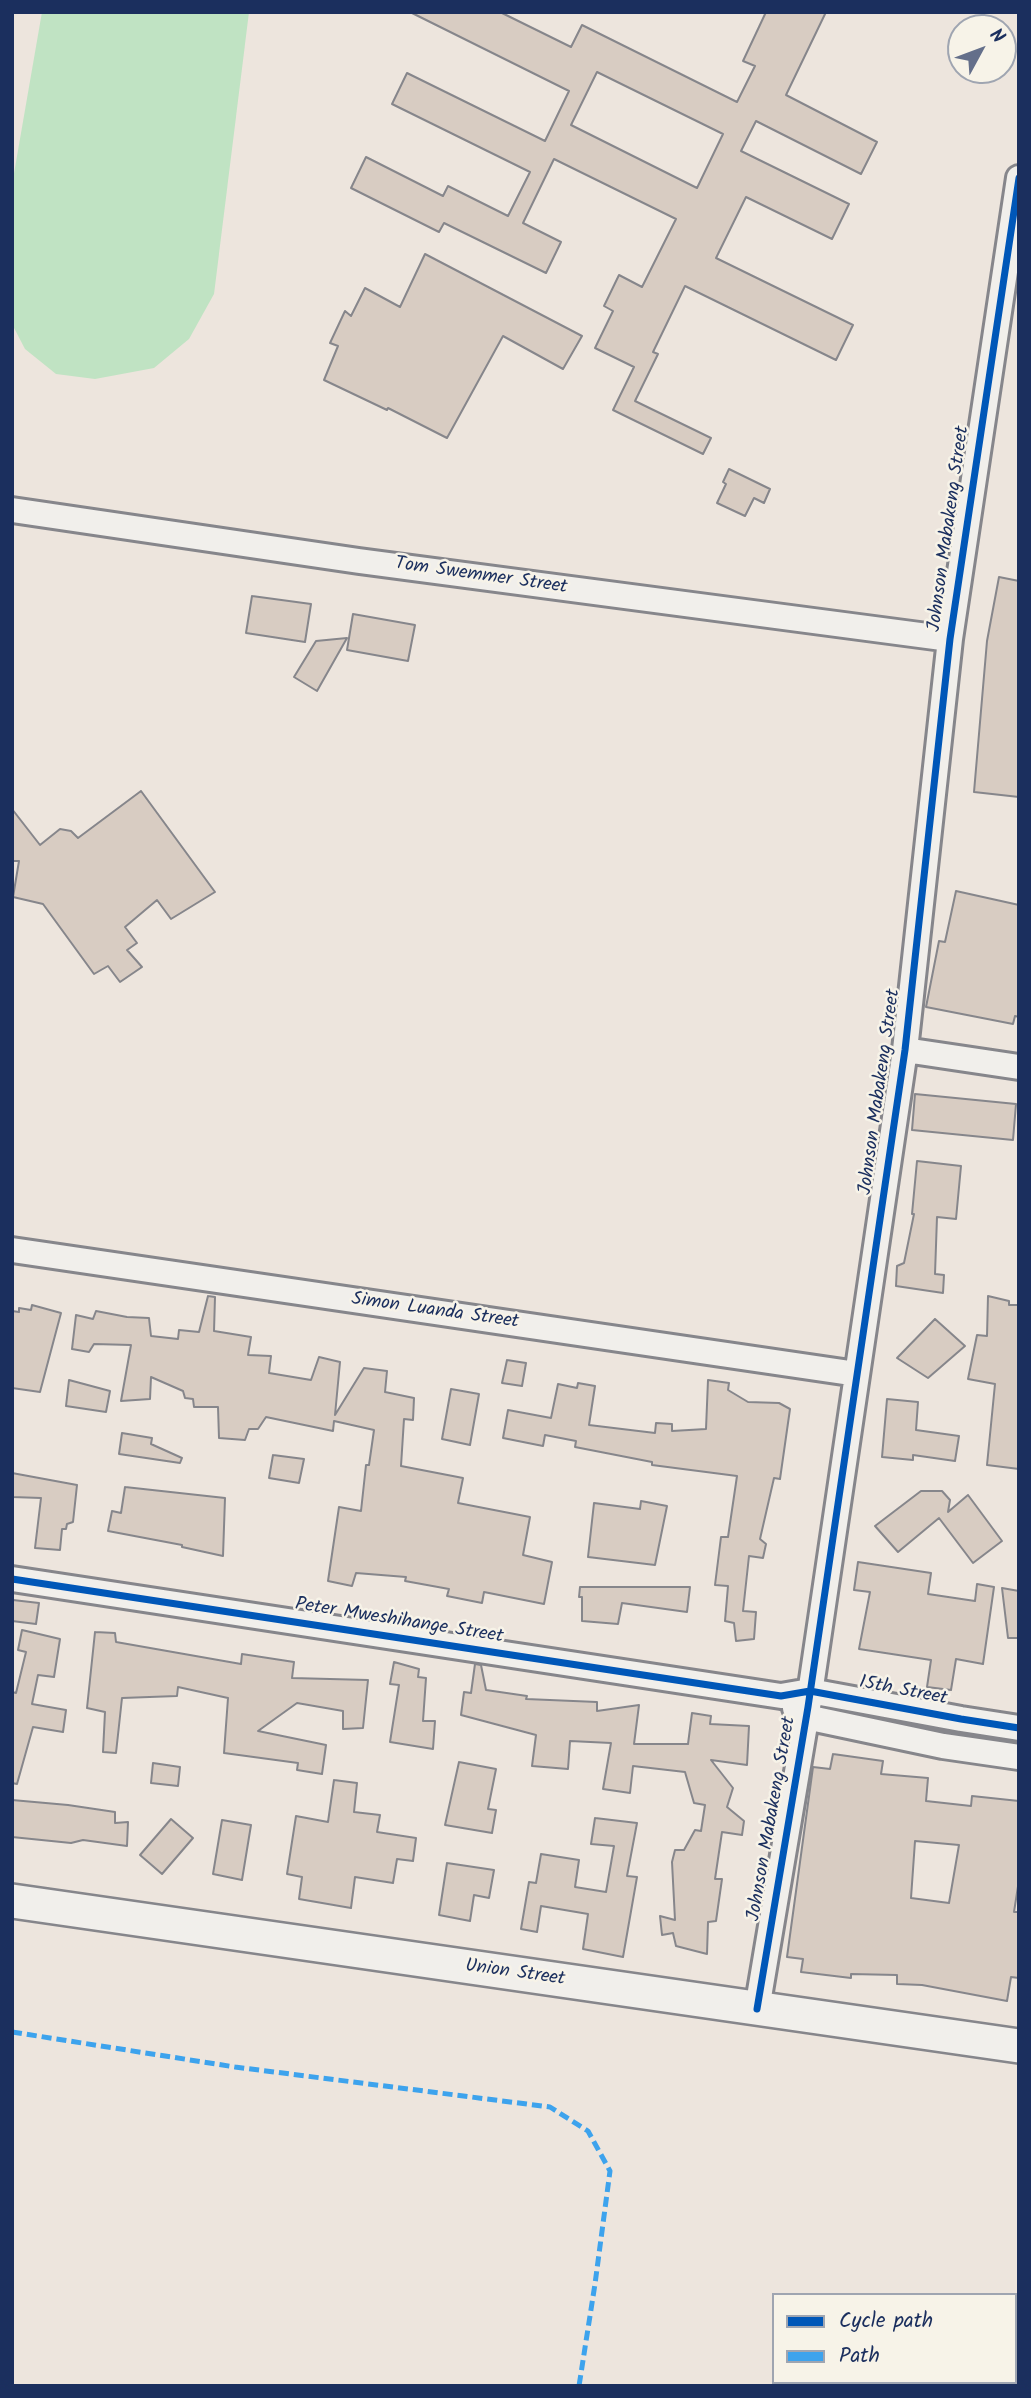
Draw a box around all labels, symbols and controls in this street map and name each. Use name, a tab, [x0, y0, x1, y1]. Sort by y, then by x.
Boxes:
north arrow	[947, 14, 1017, 84]
text: N	[981, 22, 1012, 51]
street label: Johnson Mabakeng Street	[924, 425, 976, 633]
street label: Tom Swemmer Street	[393, 554, 569, 600]
street label: Johnson Mabakeng Street	[855, 988, 907, 1196]
street label: Simon Luanda Street	[350, 1289, 520, 1335]
street label: Peter Mweshihange Street	[293, 1594, 505, 1650]
street label: 15th Street	[857, 1672, 949, 1712]
street label: Johnson Mabakeng Street	[744, 1715, 802, 1923]
street label: Union Street	[464, 1956, 566, 1992]
legend	[772, 2293, 1017, 2384]
text: Cycle path	[839, 2305, 933, 2338]
text: Path	[839, 2340, 880, 2373]

